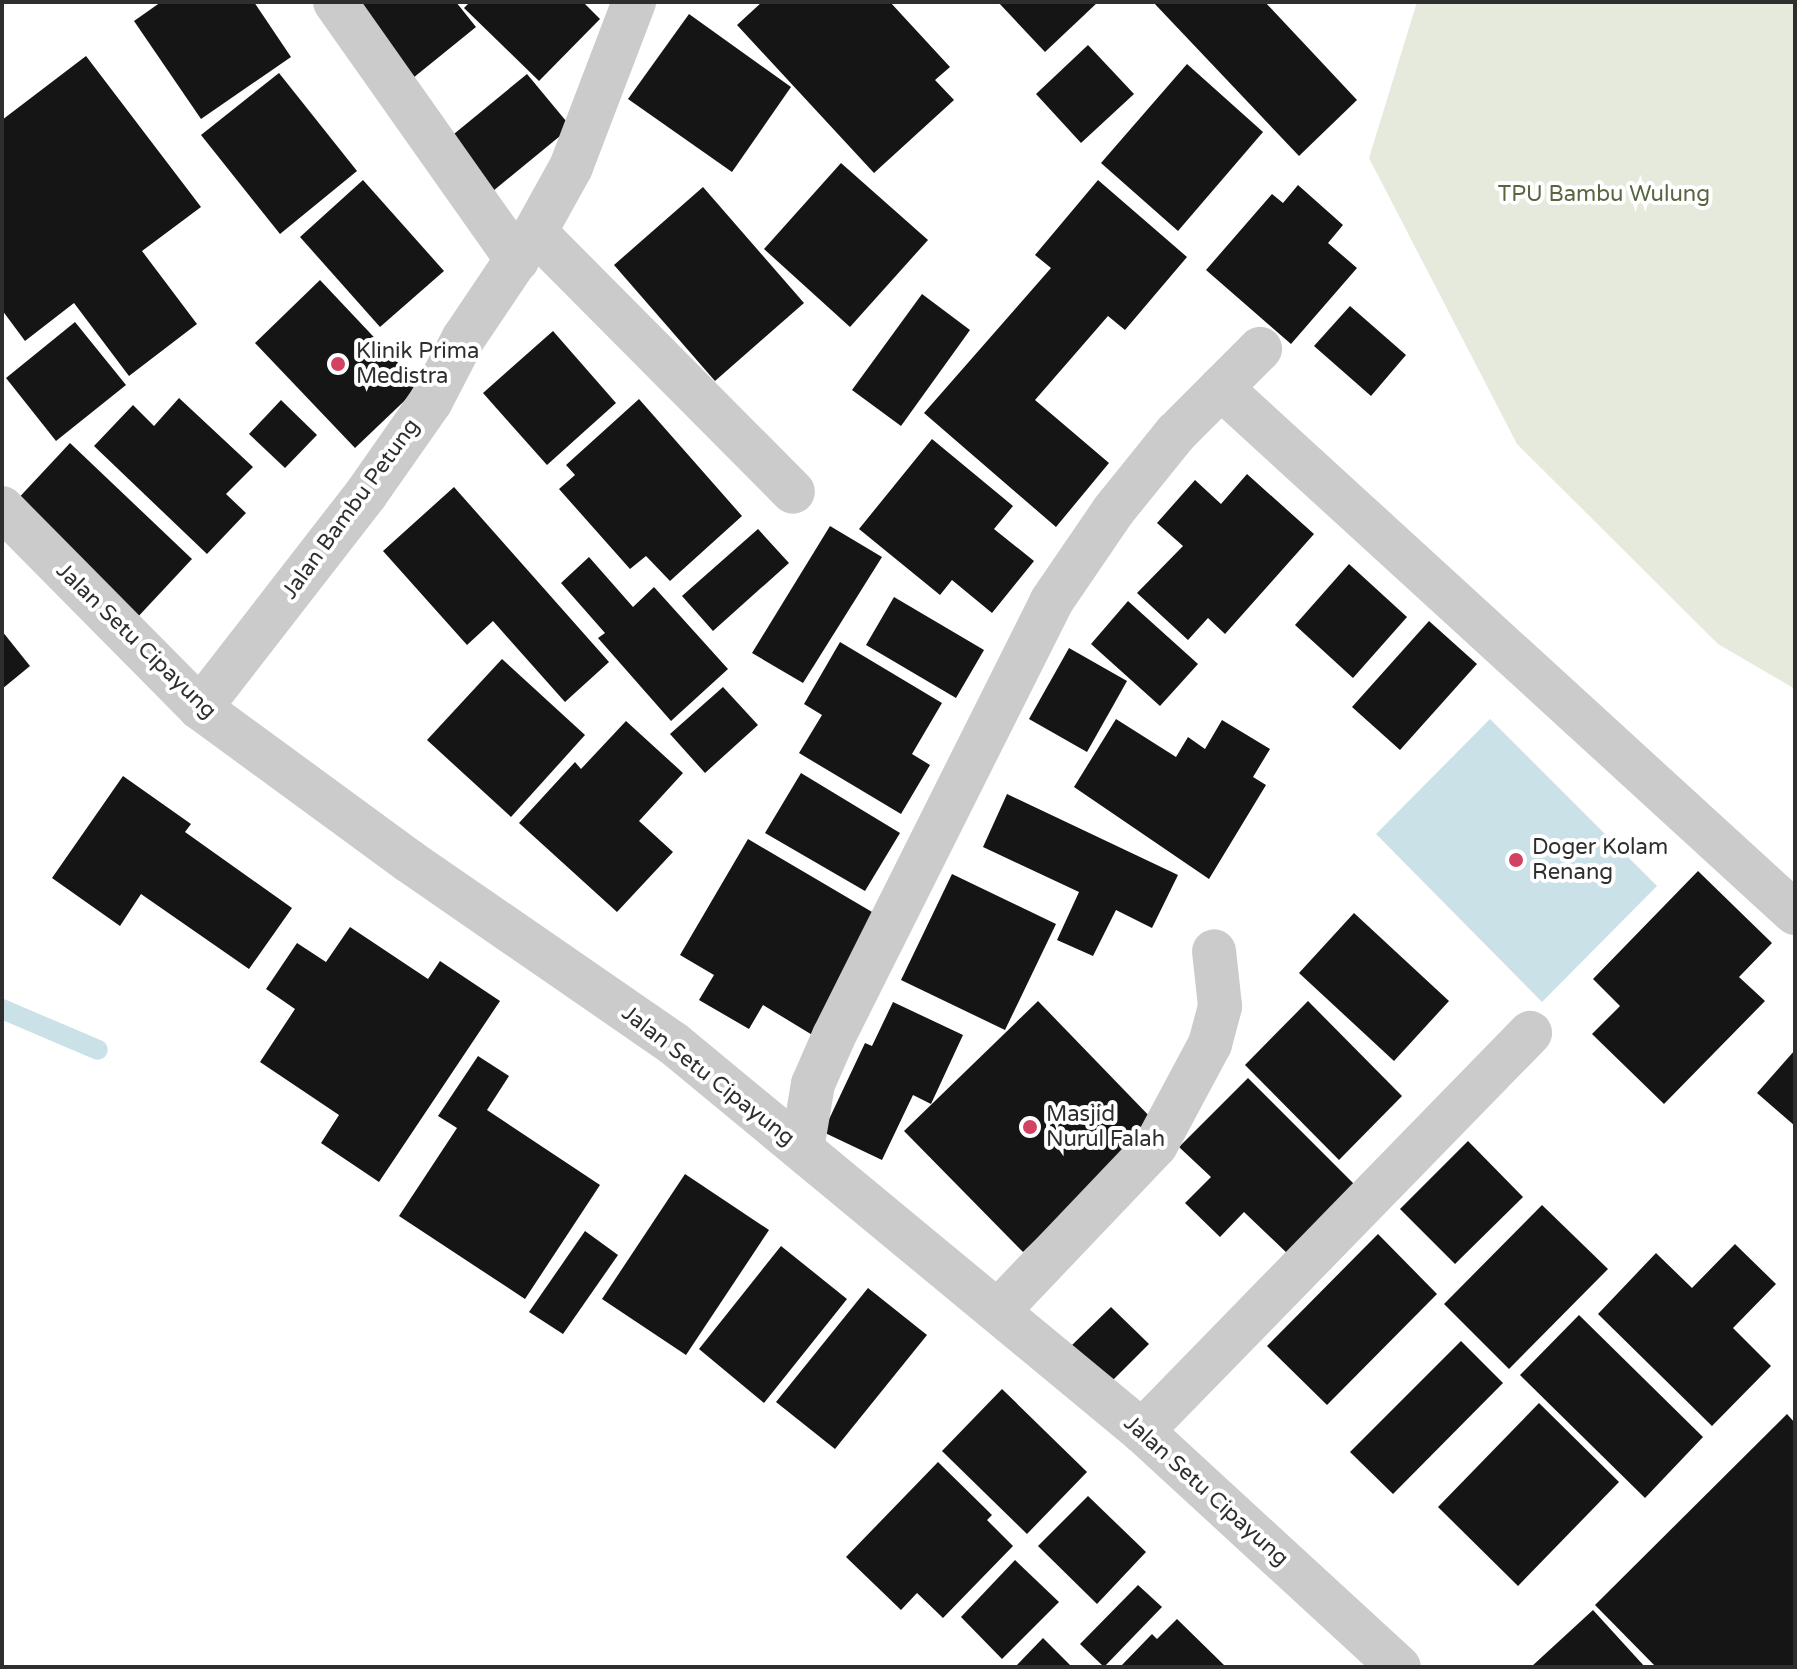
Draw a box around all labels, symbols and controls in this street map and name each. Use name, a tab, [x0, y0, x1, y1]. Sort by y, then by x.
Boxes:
park label: TPU Bambu Wulung	[1498, 182, 1710, 208]
place label: Klinik Prima Medistra	[356, 338, 479, 390]
marker: Klinik Prima Medistra	[327, 353, 349, 375]
street label: Jalan Bambu Petung	[277, 414, 425, 604]
street label: Jalan Setu Cipayung	[50, 558, 222, 724]
place label: Doger Kolam Renang	[1532, 834, 1668, 886]
marker: Doger Kolam Renang	[1507, 851, 1525, 869]
street label: Jalan Setu Cipayung	[616, 1000, 800, 1152]
place label: Masjid Nurul Falah	[1046, 1101, 1165, 1152]
marker: Masjid Nurul Falah	[1021, 1118, 1039, 1136]
street label: Jalan Setu Cipayung	[1118, 1410, 1294, 1572]

